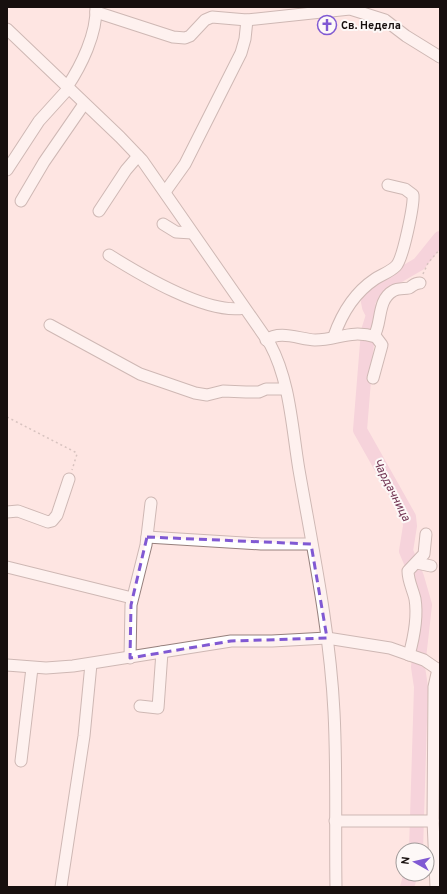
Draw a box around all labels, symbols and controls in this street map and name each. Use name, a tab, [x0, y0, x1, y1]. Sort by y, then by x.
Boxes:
church icon: Св. Недела	[316, 14, 338, 36]
place label: Св. Недела	[341, 19, 401, 33]
water label: Чардачница	[369, 457, 414, 525]
north arrow	[395, 842, 435, 882]
text: N	[399, 856, 414, 866]

